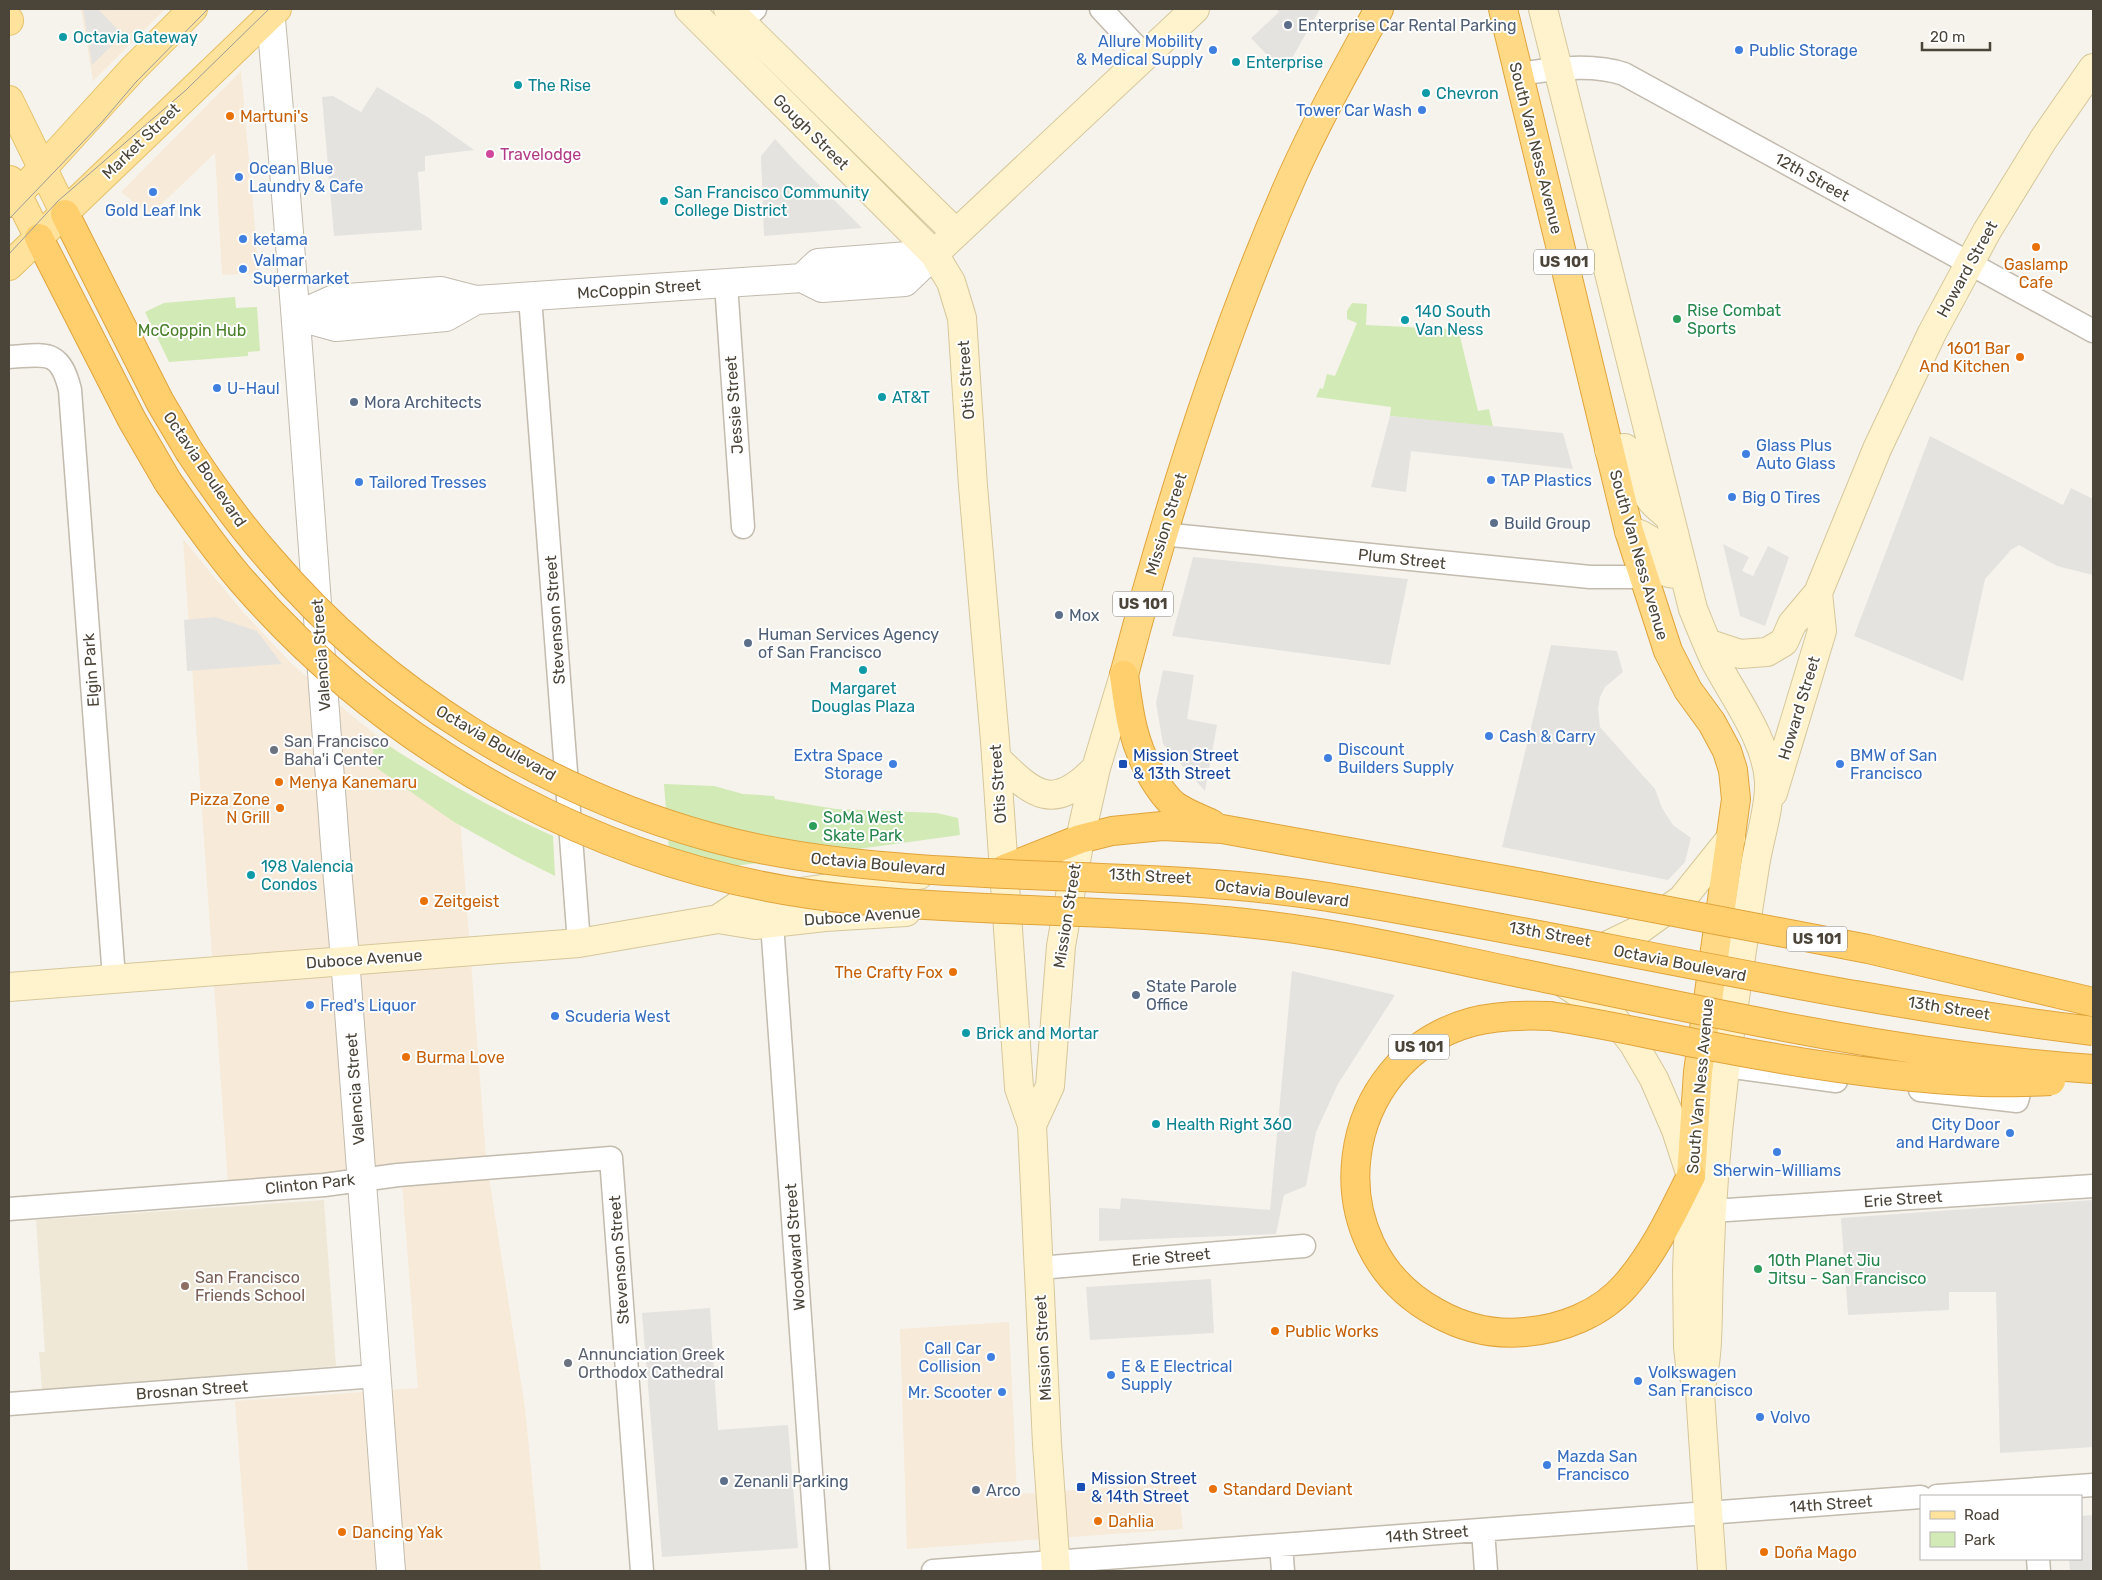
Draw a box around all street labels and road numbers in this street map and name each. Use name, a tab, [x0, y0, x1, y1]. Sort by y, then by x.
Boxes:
street label: South Van Ness Avenue	[1505, 60, 1567, 236]
street label: Gough Street	[769, 90, 853, 174]
street label: Market Street	[98, 99, 184, 183]
street label: 12th Street	[1771, 149, 1853, 205]
street label: Howard Street	[1933, 217, 2001, 321]
road number: US 101	[1534, 250, 1594, 274]
street label: McCoppin Street	[576, 275, 702, 303]
street label: Otis Street	[954, 340, 978, 420]
street label: Jessie Street	[721, 355, 747, 455]
street label: Octavia Boulevard	[159, 408, 251, 530]
street label: South Van Ness Avenue	[1606, 468, 1672, 642]
street label: Mission Street	[1141, 471, 1191, 577]
street label: Plum Street	[1357, 545, 1447, 573]
street label: Stevenson Street	[541, 555, 569, 685]
road number: US 101	[1113, 592, 1173, 616]
street label: Valencia Street	[308, 598, 334, 712]
street label: Elgin Park	[79, 632, 103, 708]
street label: Howard Street	[1774, 654, 1824, 762]
street label: Octavia Boulevard	[433, 701, 559, 785]
street label: Otis Street	[986, 744, 1010, 824]
street label: Octavia Boulevard	[810, 849, 946, 879]
street label: Mission Street	[1049, 862, 1085, 970]
street label: 13th Street	[1108, 864, 1192, 888]
street label: Octavia Boulevard	[1214, 875, 1350, 911]
street label: Duboce Avenue	[803, 902, 921, 930]
street label: 13th Street	[1508, 917, 1592, 951]
road number: US 101	[1787, 926, 1847, 952]
street label: Octavia Boulevard	[1612, 941, 1748, 985]
street label: Duboce Avenue	[305, 945, 423, 973]
street label: 13th Street	[1907, 992, 1991, 1024]
street label: South Van Ness Avenue	[1683, 997, 1717, 1175]
street label: Valencia Street	[342, 1032, 368, 1146]
road number: US 101	[1389, 1034, 1449, 1060]
street label: Clinton Park	[264, 1170, 357, 1198]
street label: Woodward Street	[781, 1183, 809, 1311]
street label: Erie Street	[1863, 1187, 1943, 1211]
street label: Stevenson Street	[605, 1195, 633, 1325]
street label: Erie Street	[1131, 1244, 1211, 1270]
street label: Mission Street	[1031, 1295, 1055, 1401]
street label: Brosnan Street	[135, 1377, 249, 1403]
street label: 14th Street	[1789, 1492, 1873, 1516]
street label: 14th Street	[1385, 1522, 1469, 1546]

